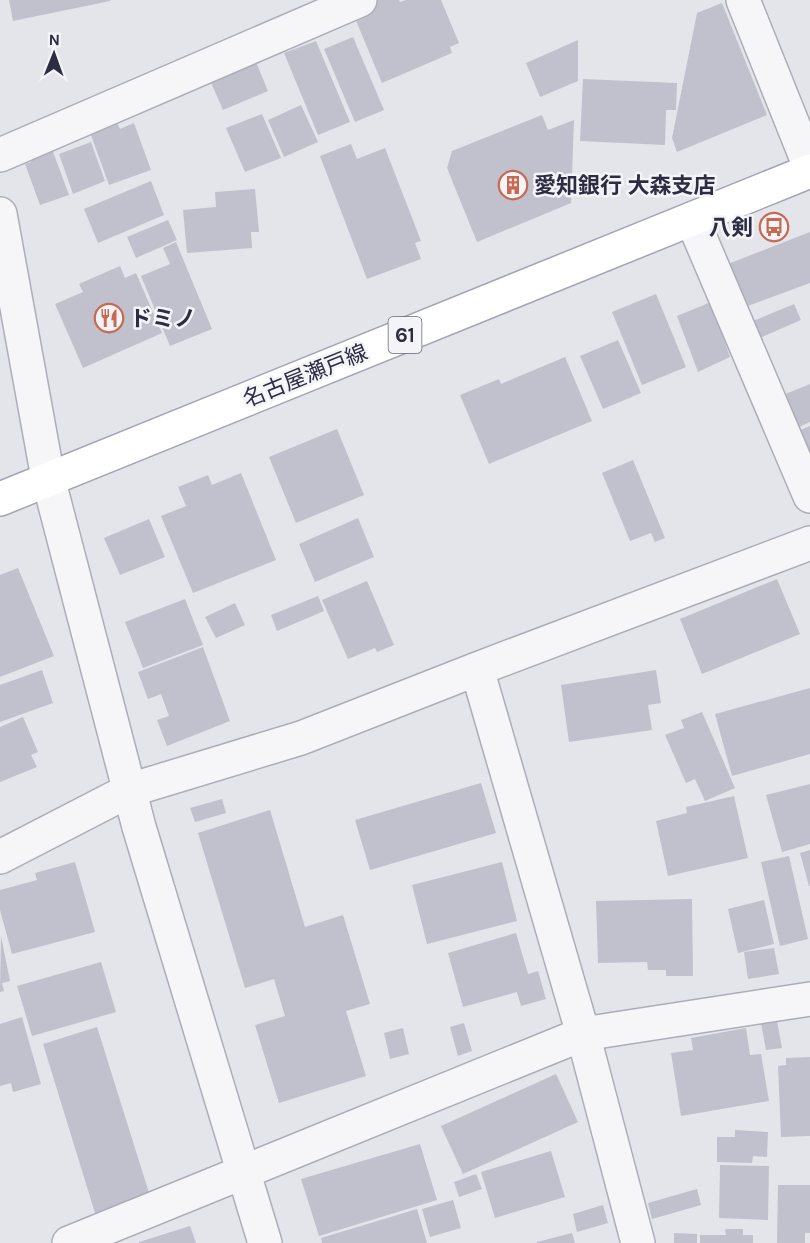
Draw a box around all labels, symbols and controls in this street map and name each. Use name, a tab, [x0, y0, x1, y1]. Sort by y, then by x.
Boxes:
north arrow	[24, 24, 84, 84]
text: N	[48, 30, 60, 49]
building icon: 愛知銀行 大森支店	[497, 169, 529, 201]
place label: 愛知銀行 大森支店	[534, 173, 716, 199]
bus stop icon: 八剣	[758, 211, 790, 243]
place label: 八剣	[709, 215, 753, 241]
restaurant icon: ドミノ	[93, 302, 125, 334]
place label: ドミノ	[130, 306, 196, 332]
road number: 61	[388, 317, 422, 353]
street label: 名古屋瀬戸線	[239, 339, 371, 413]

